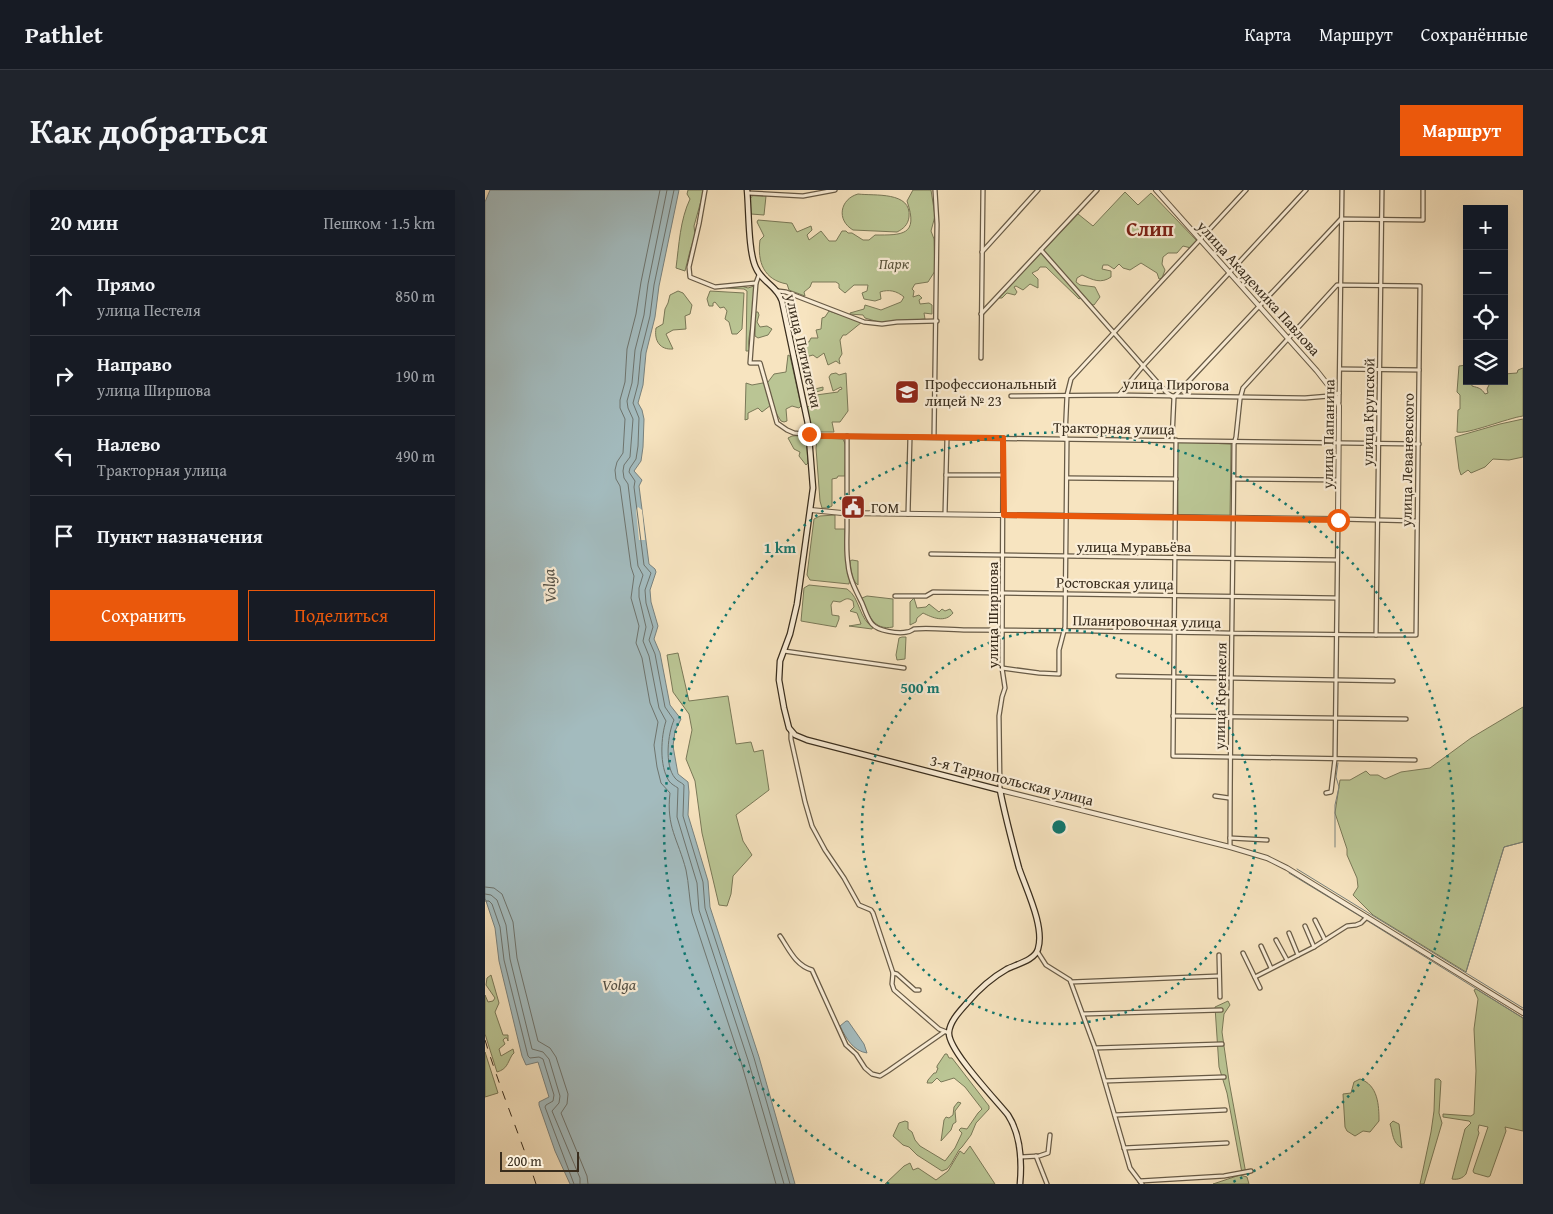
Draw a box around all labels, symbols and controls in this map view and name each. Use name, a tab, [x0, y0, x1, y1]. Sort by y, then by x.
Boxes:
text: Pathlet	[25, 17, 103, 52]
text: Карта	[1245, 21, 1291, 48]
text: Маршрут	[1319, 21, 1393, 48]
text: Сохранённые	[1421, 21, 1528, 48]
text: Как добраться	[30, 105, 268, 156]
button: Маршрут	[1400, 105, 1523, 156]
map controls	[1463, 205, 1508, 385]
button: +	[1463, 205, 1508, 250]
text: 20 мин	[50, 207, 118, 238]
text: Пешком · 1.5 km	[323, 211, 435, 235]
district label: Слип	[1126, 214, 1174, 243]
street label: улица Академика Павлова	[1192, 215, 1326, 361]
button: −	[1463, 250, 1508, 295]
park label: Парк	[879, 253, 910, 274]
text: Прямо	[97, 270, 155, 298]
icon: ahead	[50, 282, 78, 310]
text: 850 m	[395, 284, 435, 308]
street label: улица Пятилетки	[780, 291, 827, 410]
button: locate	[1463, 295, 1508, 340]
text: улица Пестеля	[97, 298, 201, 322]
button: layers	[1463, 340, 1508, 385]
text: Направо	[97, 350, 172, 378]
street label: улица Крупской	[1357, 358, 1379, 467]
icon: right	[50, 362, 78, 390]
text: 190 m	[395, 364, 435, 388]
place label: Профессиональный лицей № 23	[925, 373, 1057, 411]
street label: улица Пирогова	[1122, 373, 1230, 395]
text: улица Ширшова	[97, 378, 211, 402]
street label: улица Папанина	[1317, 378, 1339, 490]
school or university icon: Профессиональный лицей № 23	[894, 379, 920, 405]
street label: улица Леваневского	[1395, 392, 1419, 528]
street label: Тракторная улица	[1053, 416, 1176, 440]
route end	[798, 423, 821, 446]
text: Налево	[97, 430, 160, 458]
icon: left	[50, 442, 78, 470]
text: 490 m	[395, 444, 435, 468]
text: Тракторная улица	[97, 458, 227, 482]
public building icon: ГОМ	[840, 494, 866, 520]
place label: ГОМ	[871, 497, 899, 518]
route start	[1327, 509, 1350, 532]
icon: arrive	[50, 522, 78, 550]
text: Пункт назначения	[97, 522, 263, 550]
street label: улица Муравьёва	[1076, 536, 1192, 557]
text: 1 km	[764, 537, 796, 558]
street label: улица Ширшова	[982, 561, 1003, 669]
water label: Volga	[536, 568, 562, 604]
street label: Ростовская улица	[1056, 571, 1175, 595]
button: Сохранить	[50, 590, 238, 641]
button: Поделиться	[248, 590, 435, 641]
street label: Планировочная улица	[1072, 609, 1222, 633]
street label: улица Кренкеля	[1209, 642, 1231, 751]
text: 500 m	[900, 677, 940, 698]
street label: 3-я Тарнопольская улица	[928, 750, 1097, 811]
centre of rings	[1050, 818, 1068, 836]
water label: Volga	[602, 972, 637, 996]
scale bar	[500, 1149, 579, 1172]
text: 200 m	[507, 1151, 542, 1171]

